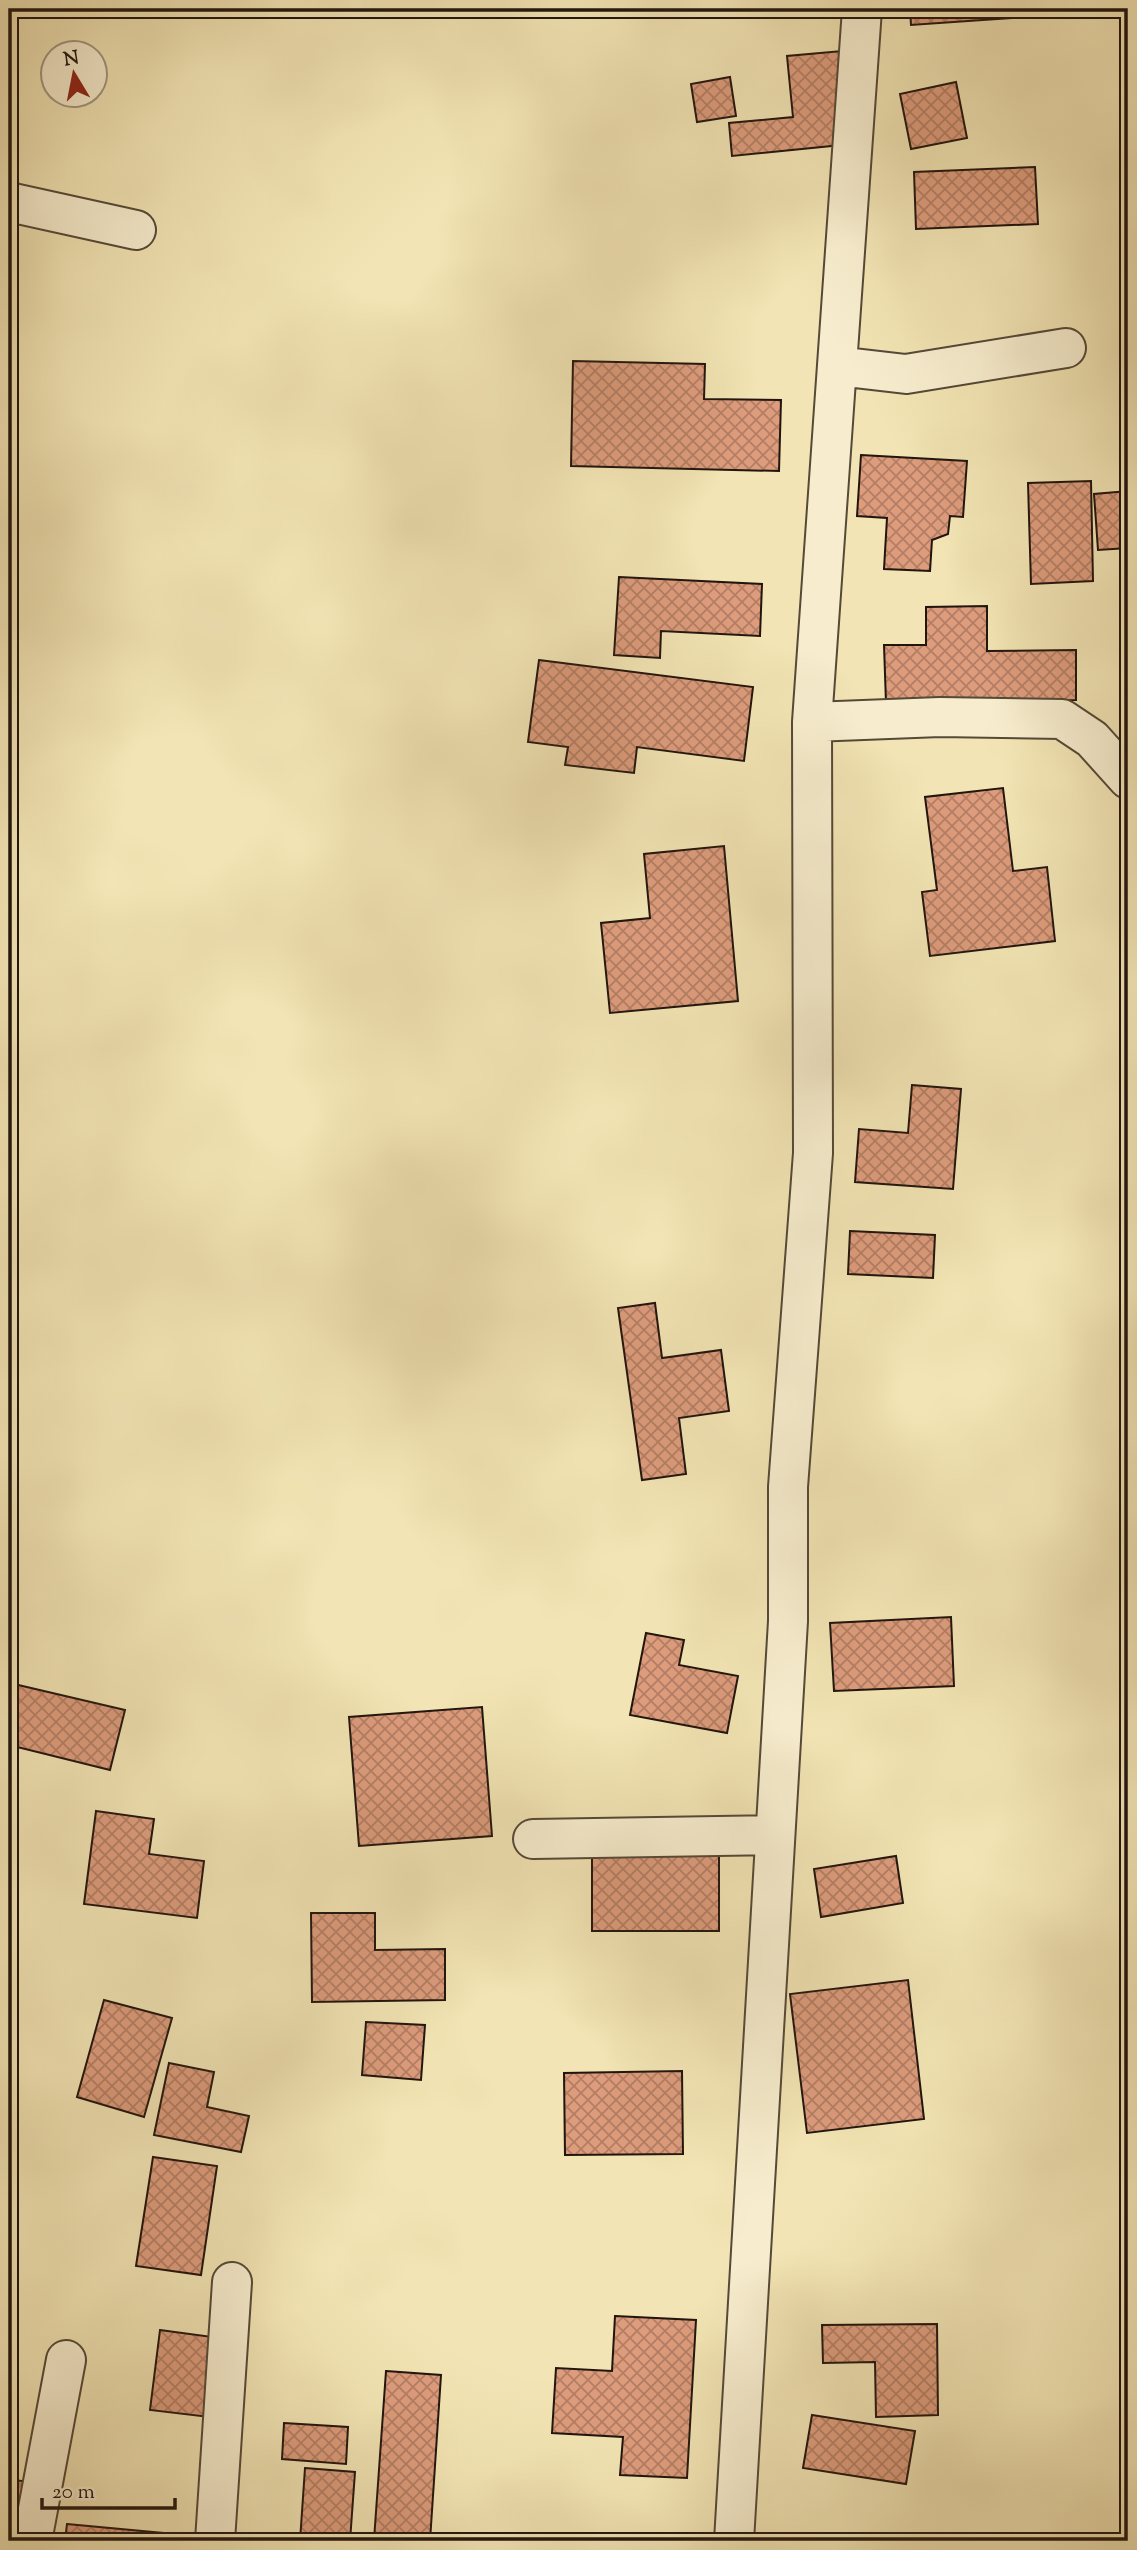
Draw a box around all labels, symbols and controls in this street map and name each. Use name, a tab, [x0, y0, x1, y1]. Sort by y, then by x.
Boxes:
north arrow	[38, 38, 108, 108]
text: N	[62, 45, 81, 74]
scale bar	[42, 2466, 175, 2510]
text: 20 m	[52, 2478, 95, 2508]

